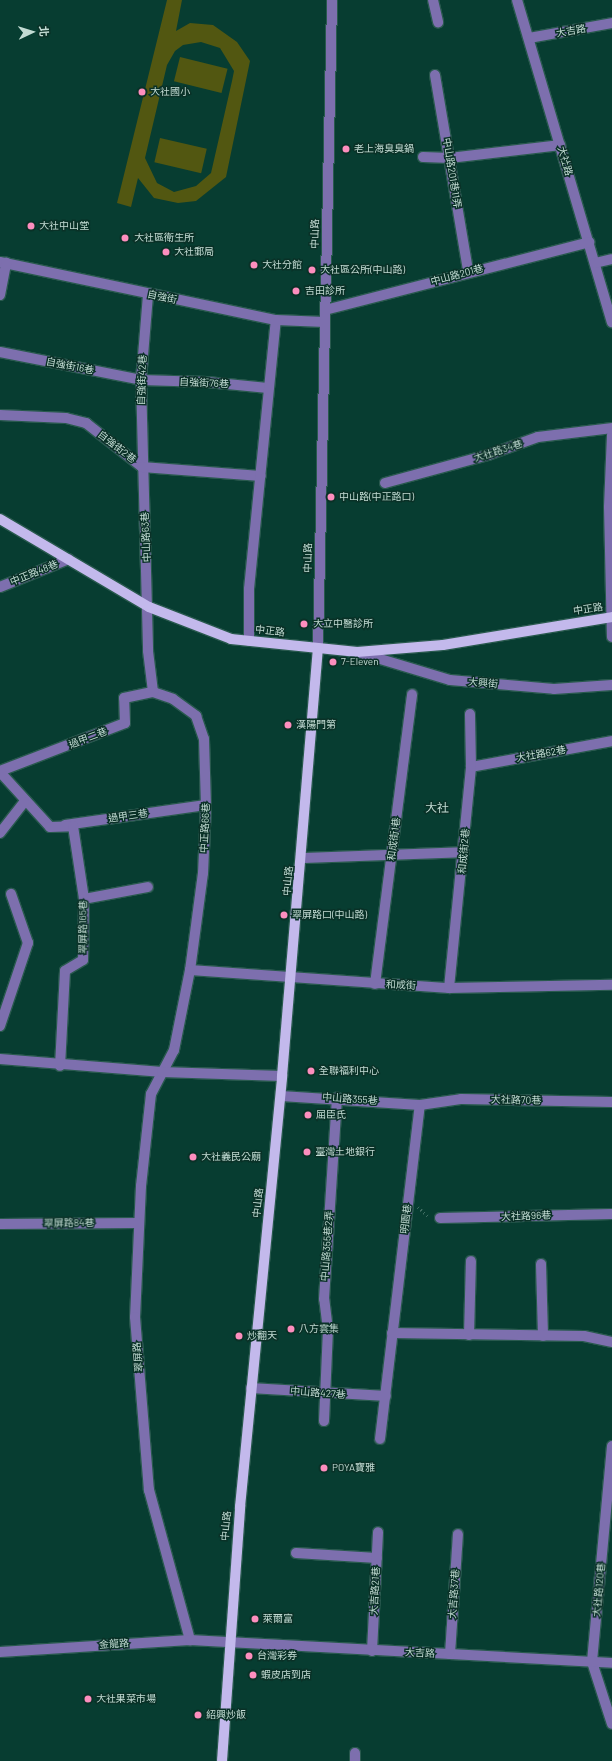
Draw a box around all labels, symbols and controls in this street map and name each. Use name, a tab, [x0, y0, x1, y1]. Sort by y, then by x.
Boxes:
north arrow	[12, 12, 52, 52]
street label: 大吉路	[555, 22, 587, 40]
text: 北	[38, 25, 51, 37]
place label: 大社國小	[150, 86, 190, 98]
marker: 大社國小	[137, 87, 147, 97]
street label: 中山路201巷11弄	[441, 137, 463, 209]
place label: 老上海臭臭鍋	[354, 143, 414, 155]
marker: 老上海臭臭鍋	[341, 144, 351, 154]
street label: 大社路	[555, 145, 575, 177]
street label: 中山路	[309, 219, 321, 249]
place label: 大社中山堂	[39, 220, 89, 232]
marker: 大社中山堂	[26, 221, 36, 231]
marker: 大社區衛生所	[119, 232, 131, 244]
place label: 大社區衛生所	[134, 232, 194, 244]
place label: 大社郵局	[174, 246, 214, 258]
marker: 大社郵局	[161, 247, 171, 257]
place label: 大社分館	[262, 259, 302, 271]
marker: 大社分館	[249, 260, 259, 270]
street label: 中山路201巷	[429, 262, 485, 288]
place label: 大社區公所(中山路)	[320, 264, 405, 276]
marker: 大社區公所(中山路)	[307, 265, 317, 275]
marker: 吉田診所	[290, 285, 302, 297]
place label: 吉田診所	[305, 285, 345, 297]
street label: 自強街	[146, 288, 178, 306]
street label: 自強街42巷	[135, 354, 149, 406]
street label: 自強街16巷	[45, 355, 95, 377]
street label: 自強街76巷	[179, 376, 229, 390]
street label: 自強街2巷	[95, 428, 139, 466]
street label: 大社路34巷	[472, 437, 524, 465]
place label: 中山路(中正路口)	[339, 491, 414, 503]
marker: 中山路(中正路口)	[326, 492, 336, 502]
street label: 中山路63巷	[139, 512, 153, 562]
street label: 中山路	[302, 543, 314, 573]
street label: 中正路48巷	[8, 558, 60, 588]
street label: 中正路	[572, 601, 604, 617]
marker: 大立中醫診所	[298, 618, 310, 630]
place label: 大立中醫診所	[313, 618, 373, 630]
street label: 中正路	[254, 623, 286, 639]
place label: 7-Eleven	[341, 656, 379, 668]
marker: 7-Eleven	[328, 657, 338, 667]
street label: 大興街	[468, 676, 498, 690]
place label: 漢陽門第	[296, 719, 336, 731]
marker: 漢陽門第	[283, 720, 293, 730]
street label: 過甲二巷	[67, 725, 109, 751]
street label: 大社路62巷	[515, 744, 567, 764]
district label: 大社	[425, 801, 449, 815]
street label: 中正路66巷	[198, 803, 212, 853]
street label: 過甲三巷	[107, 807, 149, 825]
street label: 和成街1巷	[385, 817, 403, 861]
street label: 和成街2巷	[456, 828, 472, 874]
street label: 中山路	[281, 866, 295, 896]
street label: 翠屏路165巷	[77, 900, 89, 954]
place label: 翠屏路口(中山路)	[292, 909, 367, 921]
marker: 翠屏路口(中山路)	[279, 910, 289, 920]
street label: 和成街	[386, 978, 416, 992]
place label: 全聯福利中心	[319, 1065, 379, 1077]
marker: 全聯福利中心	[306, 1066, 316, 1076]
street label: 中山路355巷	[322, 1091, 378, 1107]
street label: 大社路70巷	[491, 1094, 541, 1106]
place label: 屈臣氏	[316, 1109, 346, 1121]
marker: 屈臣氏	[303, 1110, 313, 1120]
place label: 臺灣土地銀行	[315, 1146, 375, 1158]
marker: 臺灣土地銀行	[302, 1147, 312, 1157]
place label: 大社義民公廟	[201, 1151, 261, 1163]
marker: 大社義民公廟	[188, 1152, 198, 1162]
street label: 中山路	[250, 1187, 266, 1219]
street label: 明園巷	[398, 1203, 414, 1235]
street label: 大社路96巷	[501, 1209, 551, 1223]
street label: 中山路355巷2弄	[319, 1210, 335, 1282]
street label: 翠屏路84巷	[44, 1217, 94, 1229]
place label: 八方雲集	[299, 1323, 339, 1335]
marker: 八方雲集	[286, 1324, 296, 1334]
place label: 炒翻天	[247, 1330, 277, 1342]
marker: 炒翻天	[234, 1331, 244, 1341]
street label: 翠屏路	[131, 1342, 145, 1372]
street label: 中山路427巷	[290, 1385, 346, 1401]
place label: POYA寶雅	[332, 1462, 375, 1474]
marker: POYA寶雅	[319, 1463, 329, 1473]
street label: 中山路	[219, 1511, 233, 1541]
street label: 大社路120巷	[591, 1562, 607, 1618]
street label: 大吉路21巷	[368, 1566, 382, 1616]
street label: 大吉路37巷	[446, 1569, 462, 1619]
place label: 萊爾富	[263, 1613, 293, 1625]
marker: 萊爾富	[250, 1614, 260, 1624]
street label: 金龍路	[99, 1637, 129, 1651]
street label: 大吉路	[405, 1646, 435, 1660]
place label: 台灣彩券	[257, 1650, 297, 1662]
marker: 台灣彩券	[244, 1651, 254, 1661]
place label: 蝦皮店到店	[261, 1669, 311, 1681]
marker: 蝦皮店到店	[248, 1670, 258, 1680]
place label: 大社果菜市場	[96, 1693, 156, 1705]
marker: 大社果菜市場	[83, 1694, 93, 1704]
place label: 紹興炒飯	[206, 1709, 246, 1721]
marker: 紹興炒飯	[193, 1710, 203, 1720]

